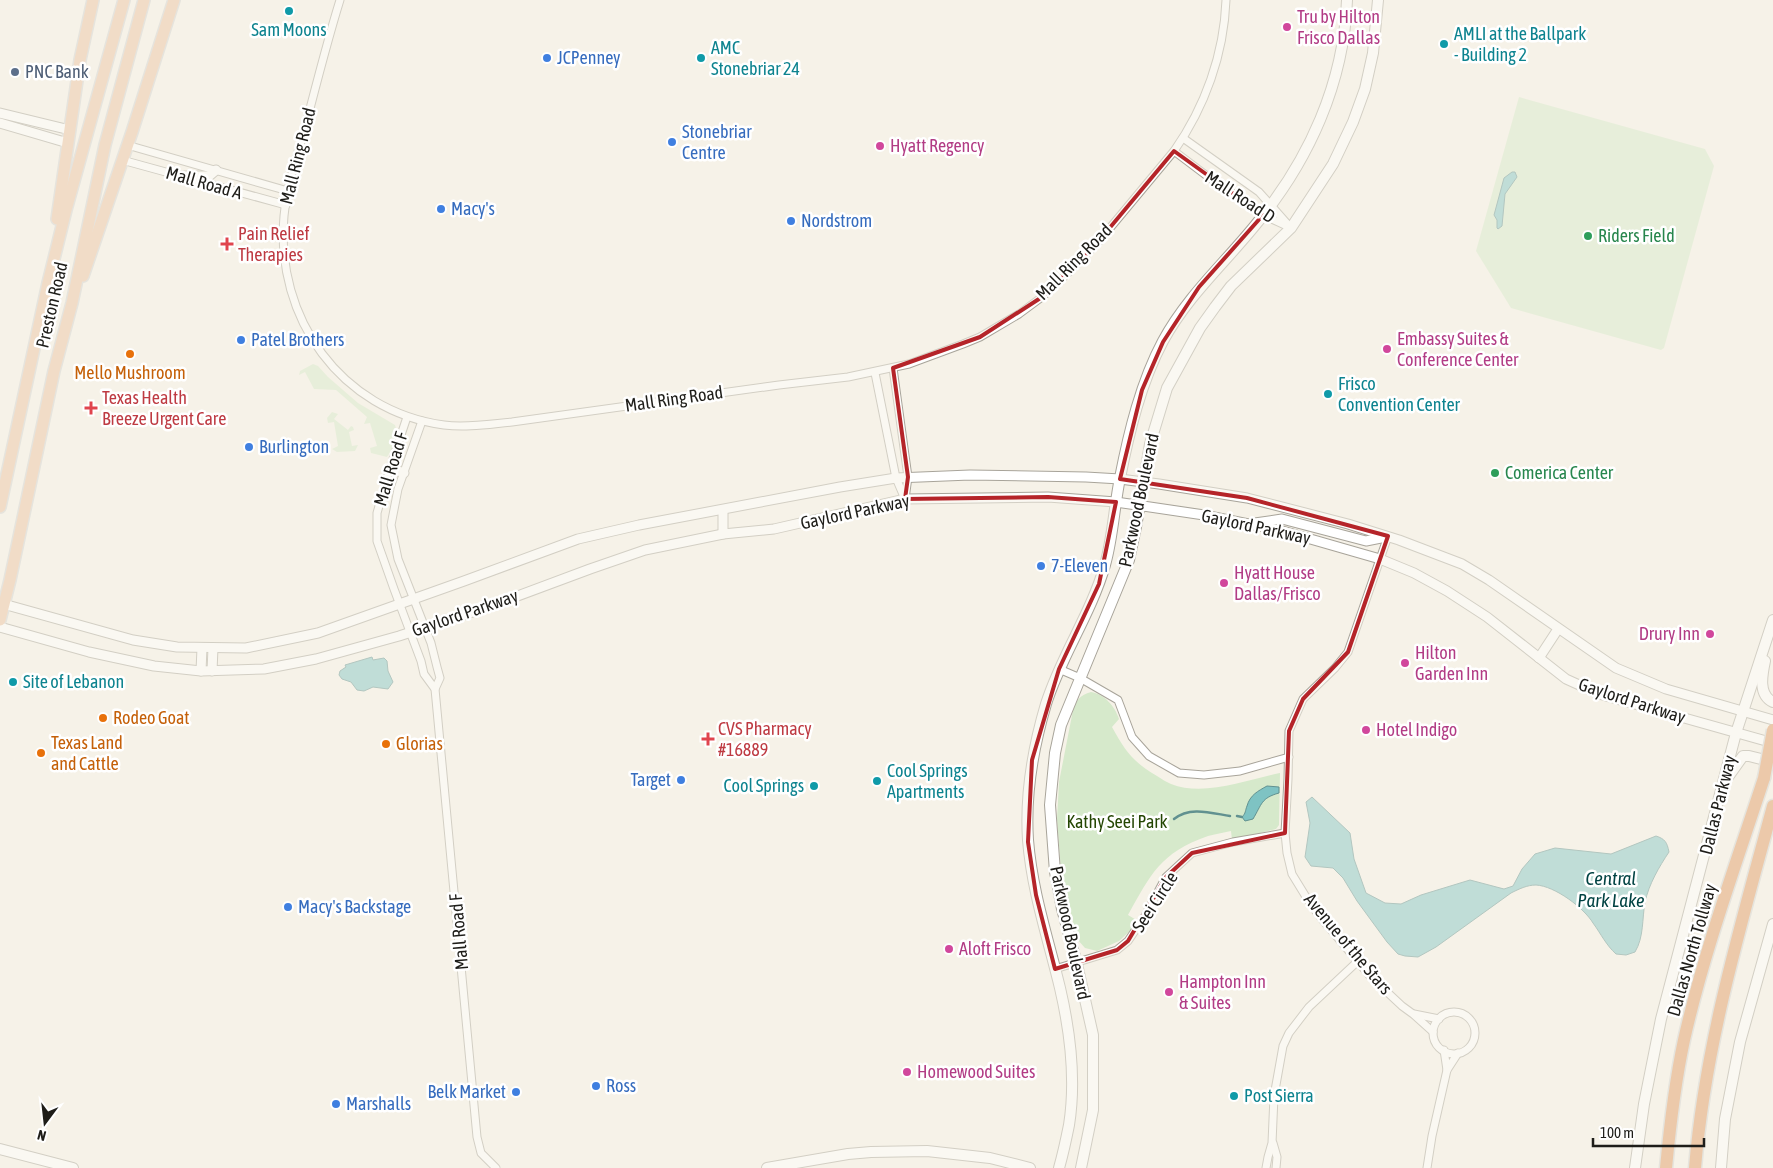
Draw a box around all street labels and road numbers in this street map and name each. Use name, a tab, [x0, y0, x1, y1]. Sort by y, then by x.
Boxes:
street label: Mall Ring Road	[275, 105, 320, 206]
street label: Mall Road A	[164, 162, 245, 203]
street label: Mall Road D	[1201, 166, 1279, 227]
street label: Mall Ring Road	[1031, 219, 1116, 304]
street label: Preston Road	[31, 260, 72, 350]
street label: Mall Ring Road	[624, 381, 724, 416]
street label: Mall Road F	[369, 428, 412, 509]
street label: Parkwood Boulevard	[1114, 431, 1163, 569]
street label: Gaylord Parkway	[798, 490, 911, 533]
street label: Gaylord Parkway	[1200, 505, 1313, 548]
street label: Gaylord Parkway	[409, 585, 521, 641]
street label: Gaylord Parkway	[1576, 673, 1688, 728]
street label: Dallas Parkway	[1695, 753, 1740, 857]
street label: Parkwood Boulevard	[1046, 864, 1095, 1002]
street label: Seei Circle	[1127, 868, 1182, 936]
street label: Dallas North Tollway	[1663, 881, 1720, 1018]
street label: Avenue of the Stars	[1300, 889, 1397, 999]
street label: Mall Road F	[445, 892, 472, 971]

